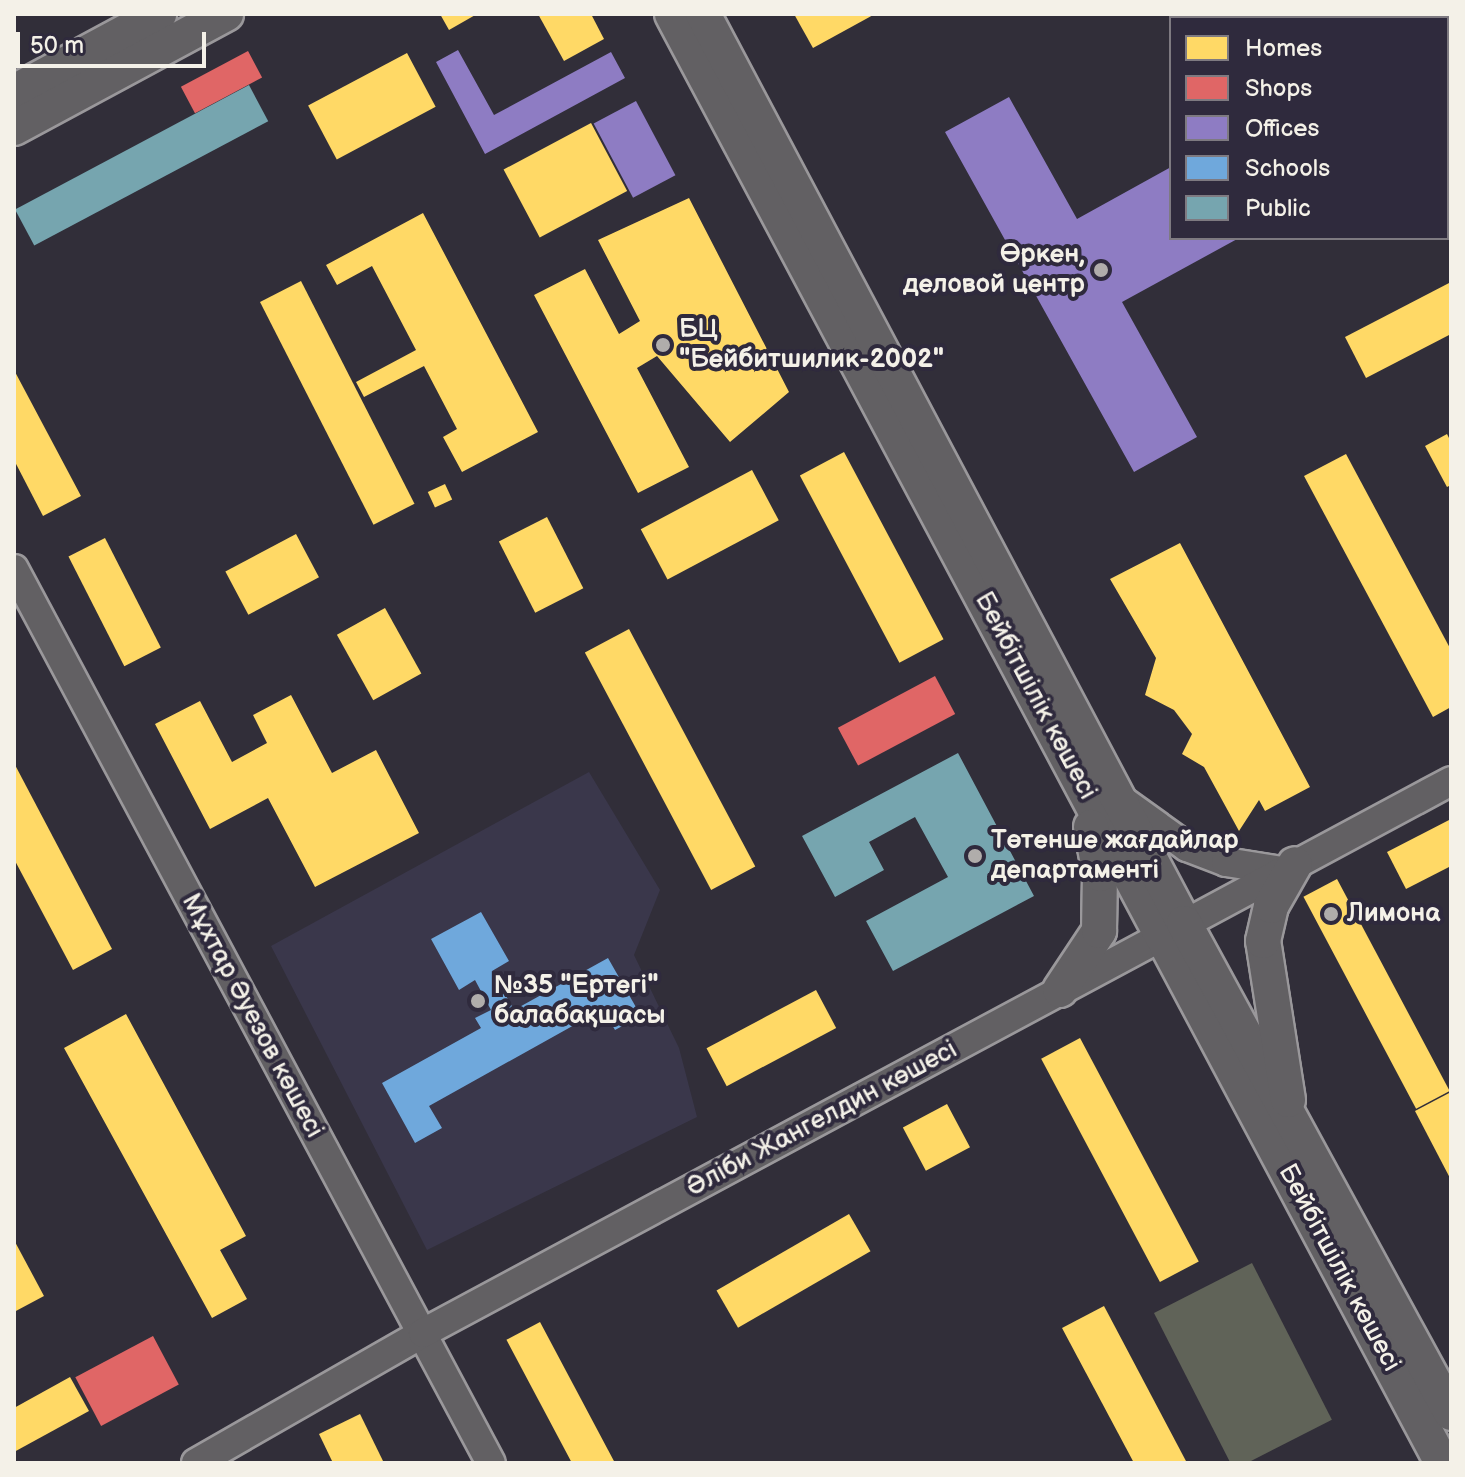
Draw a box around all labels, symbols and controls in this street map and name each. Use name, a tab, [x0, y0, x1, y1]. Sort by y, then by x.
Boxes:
scale bar	[20, 16, 210, 66]
legend	[1169, 16, 1449, 240]
text: 50 m	[30, 31, 84, 60]
text: Homes	[1245, 34, 1322, 63]
text: Shops	[1245, 74, 1312, 103]
text: Offices	[1245, 114, 1319, 143]
text: Schools	[1245, 154, 1330, 183]
text: Public	[1245, 194, 1311, 223]
place label: Өркен, деловой центр	[903, 239, 1085, 300]
marker: Өркен, деловой центр	[1092, 261, 1110, 279]
place label: БЦ "Бейбитшилик-2002"	[679, 314, 944, 376]
marker: БЦ "Бейбитшилик-2002"	[654, 336, 672, 354]
street label: Бейбітшілік көшесі	[967, 587, 1103, 805]
place label: Төтенше жағдайлар департаменті	[991, 825, 1239, 886]
marker: Төтенше жағдайлар департаменті	[966, 847, 984, 865]
street label: Мұхтар Әуезов көшесі	[174, 889, 330, 1143]
place label: Лимона	[1347, 898, 1440, 930]
marker: Лимона	[1322, 905, 1340, 923]
place label: №35 "Ертегі" балабақшасы	[494, 970, 666, 1032]
marker: №35 "Ертегі" балабақшасы	[469, 992, 487, 1010]
street label: Әліби Жангелдин көшесі	[681, 1034, 963, 1204]
street label: Бейбітшілік көшесі	[1271, 1159, 1407, 1377]

